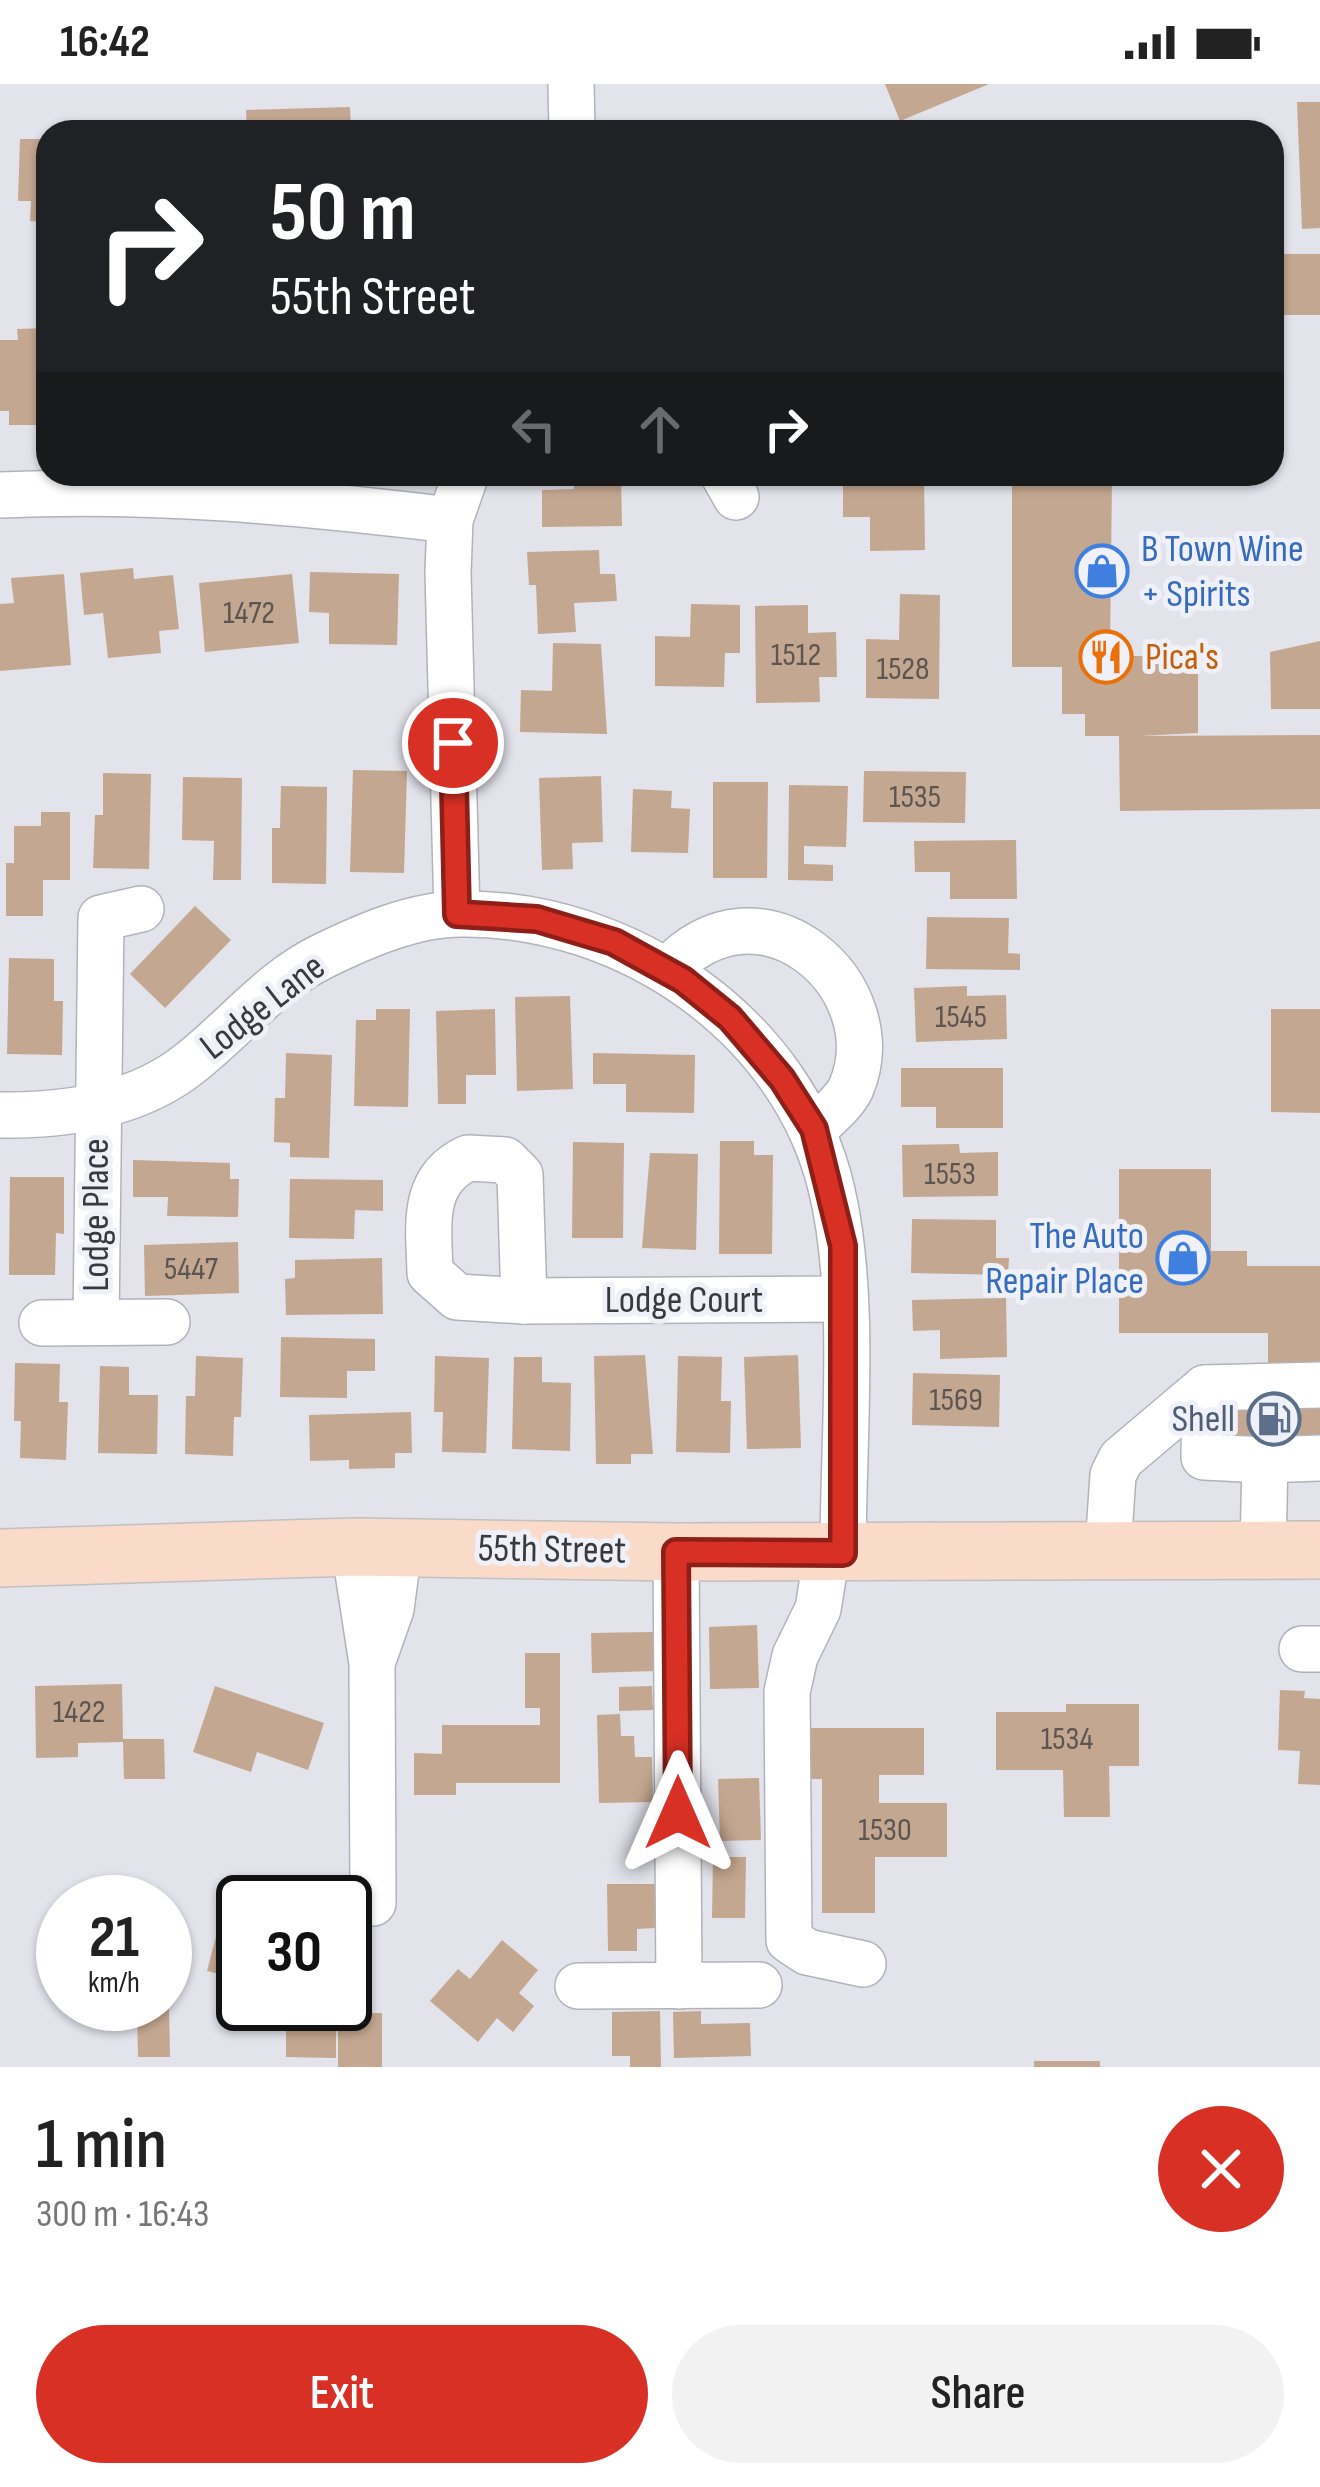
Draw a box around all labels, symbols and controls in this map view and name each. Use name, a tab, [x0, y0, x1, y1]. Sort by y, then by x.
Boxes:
text: 16:42	[60, 15, 150, 70]
text: 50 m	[270, 163, 416, 264]
icon: right	[72, 168, 228, 324]
text: 55th Street	[270, 265, 475, 330]
icon: left	[501, 396, 567, 462]
icon: ahead	[627, 396, 693, 462]
icon: right	[753, 396, 819, 462]
place label: B Town Wine + Spirits	[1141, 526, 1304, 618]
shop icon: B Town Wine + Spirits	[1074, 543, 1130, 599]
house number: 1472	[223, 593, 275, 633]
restaurant icon: Pica's	[1078, 629, 1134, 685]
place label: Pica's	[1145, 634, 1219, 681]
house number: 1512	[771, 635, 821, 675]
house number: 1528	[877, 649, 929, 689]
pin	[402, 692, 504, 794]
icon: arrive	[420, 710, 486, 776]
house number: 1535	[889, 777, 941, 817]
street label: Lodge Lane	[191, 944, 335, 1070]
house number: 1545	[935, 997, 987, 1037]
street label: Lodge Place	[73, 1138, 120, 1292]
house number: 1553	[924, 1154, 976, 1194]
place label: The Auto Repair Place	[985, 1213, 1144, 1305]
shop icon: The Auto Repair Place	[1155, 1230, 1211, 1286]
house number: 5447	[164, 1249, 218, 1289]
street label: Lodge Court	[605, 1277, 763, 1324]
house number: 1569	[929, 1380, 983, 1420]
fuel station icon: Shell	[1246, 1391, 1302, 1447]
place label: Shell	[1171, 1396, 1235, 1443]
street label: 55th Street	[477, 1525, 627, 1575]
house number: 1422	[53, 1692, 105, 1732]
house number: 1534	[1041, 1719, 1093, 1759]
position arrow	[615, 1750, 741, 1876]
house number: 1530	[858, 1810, 912, 1850]
speed limit sign: 30	[216, 1875, 372, 2031]
text: 21	[89, 1902, 139, 1974]
text: km/h	[88, 1965, 140, 2001]
text: 1 min	[36, 2102, 167, 2189]
button: close	[1158, 2106, 1284, 2232]
text: 300 m · 16:43	[36, 2191, 209, 2238]
button: Exit	[36, 2325, 648, 2463]
button: Share	[672, 2325, 1284, 2463]

